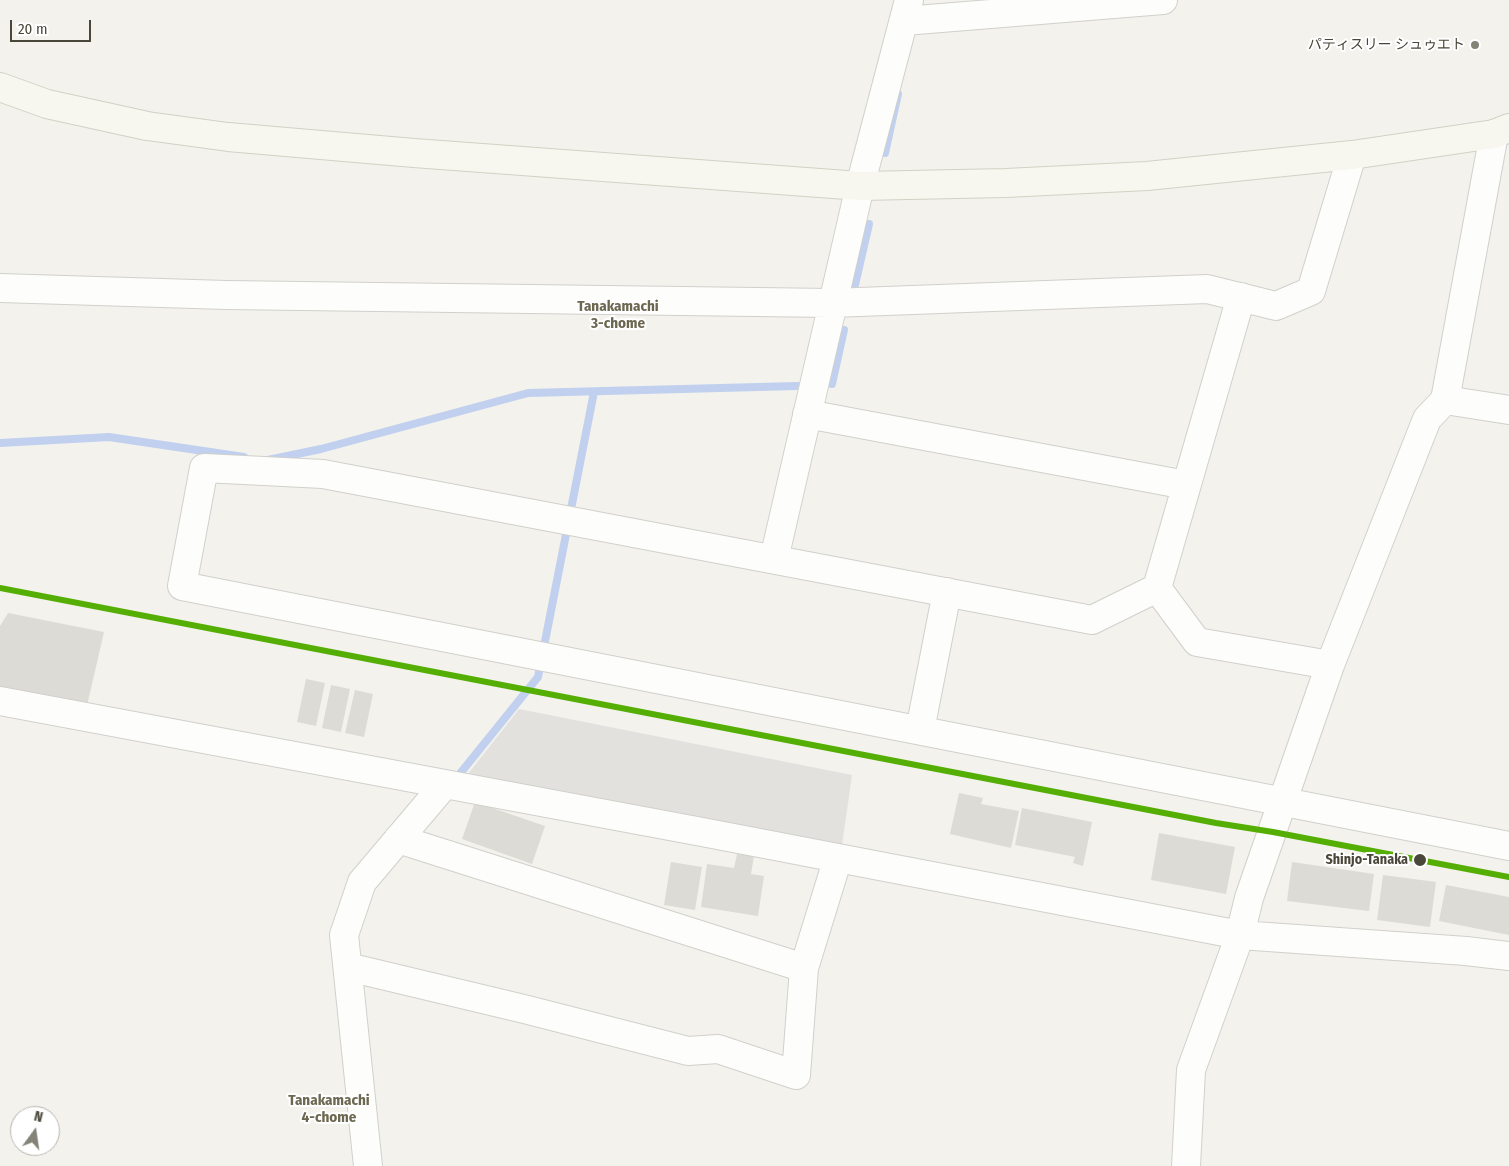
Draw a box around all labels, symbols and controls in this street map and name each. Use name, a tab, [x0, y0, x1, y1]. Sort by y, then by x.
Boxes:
scale bar	[12, 10, 94, 42]
text: 20 m	[18, 20, 48, 38]
place label: パティスリー シュゥエト	[1308, 37, 1465, 53]
marker: パティスリー シュゥエト	[1469, 39, 1481, 51]
district label: Tanakamachi 3-chome	[577, 298, 659, 333]
place label: Shinjo-Tanaka	[1325, 852, 1408, 868]
marker: Shinjo-Tanaka	[1412, 852, 1428, 868]
district label: Tanakamachi 4-chome	[288, 1092, 370, 1127]
north arrow	[10, 1106, 60, 1156]
text: N	[32, 1108, 45, 1126]

